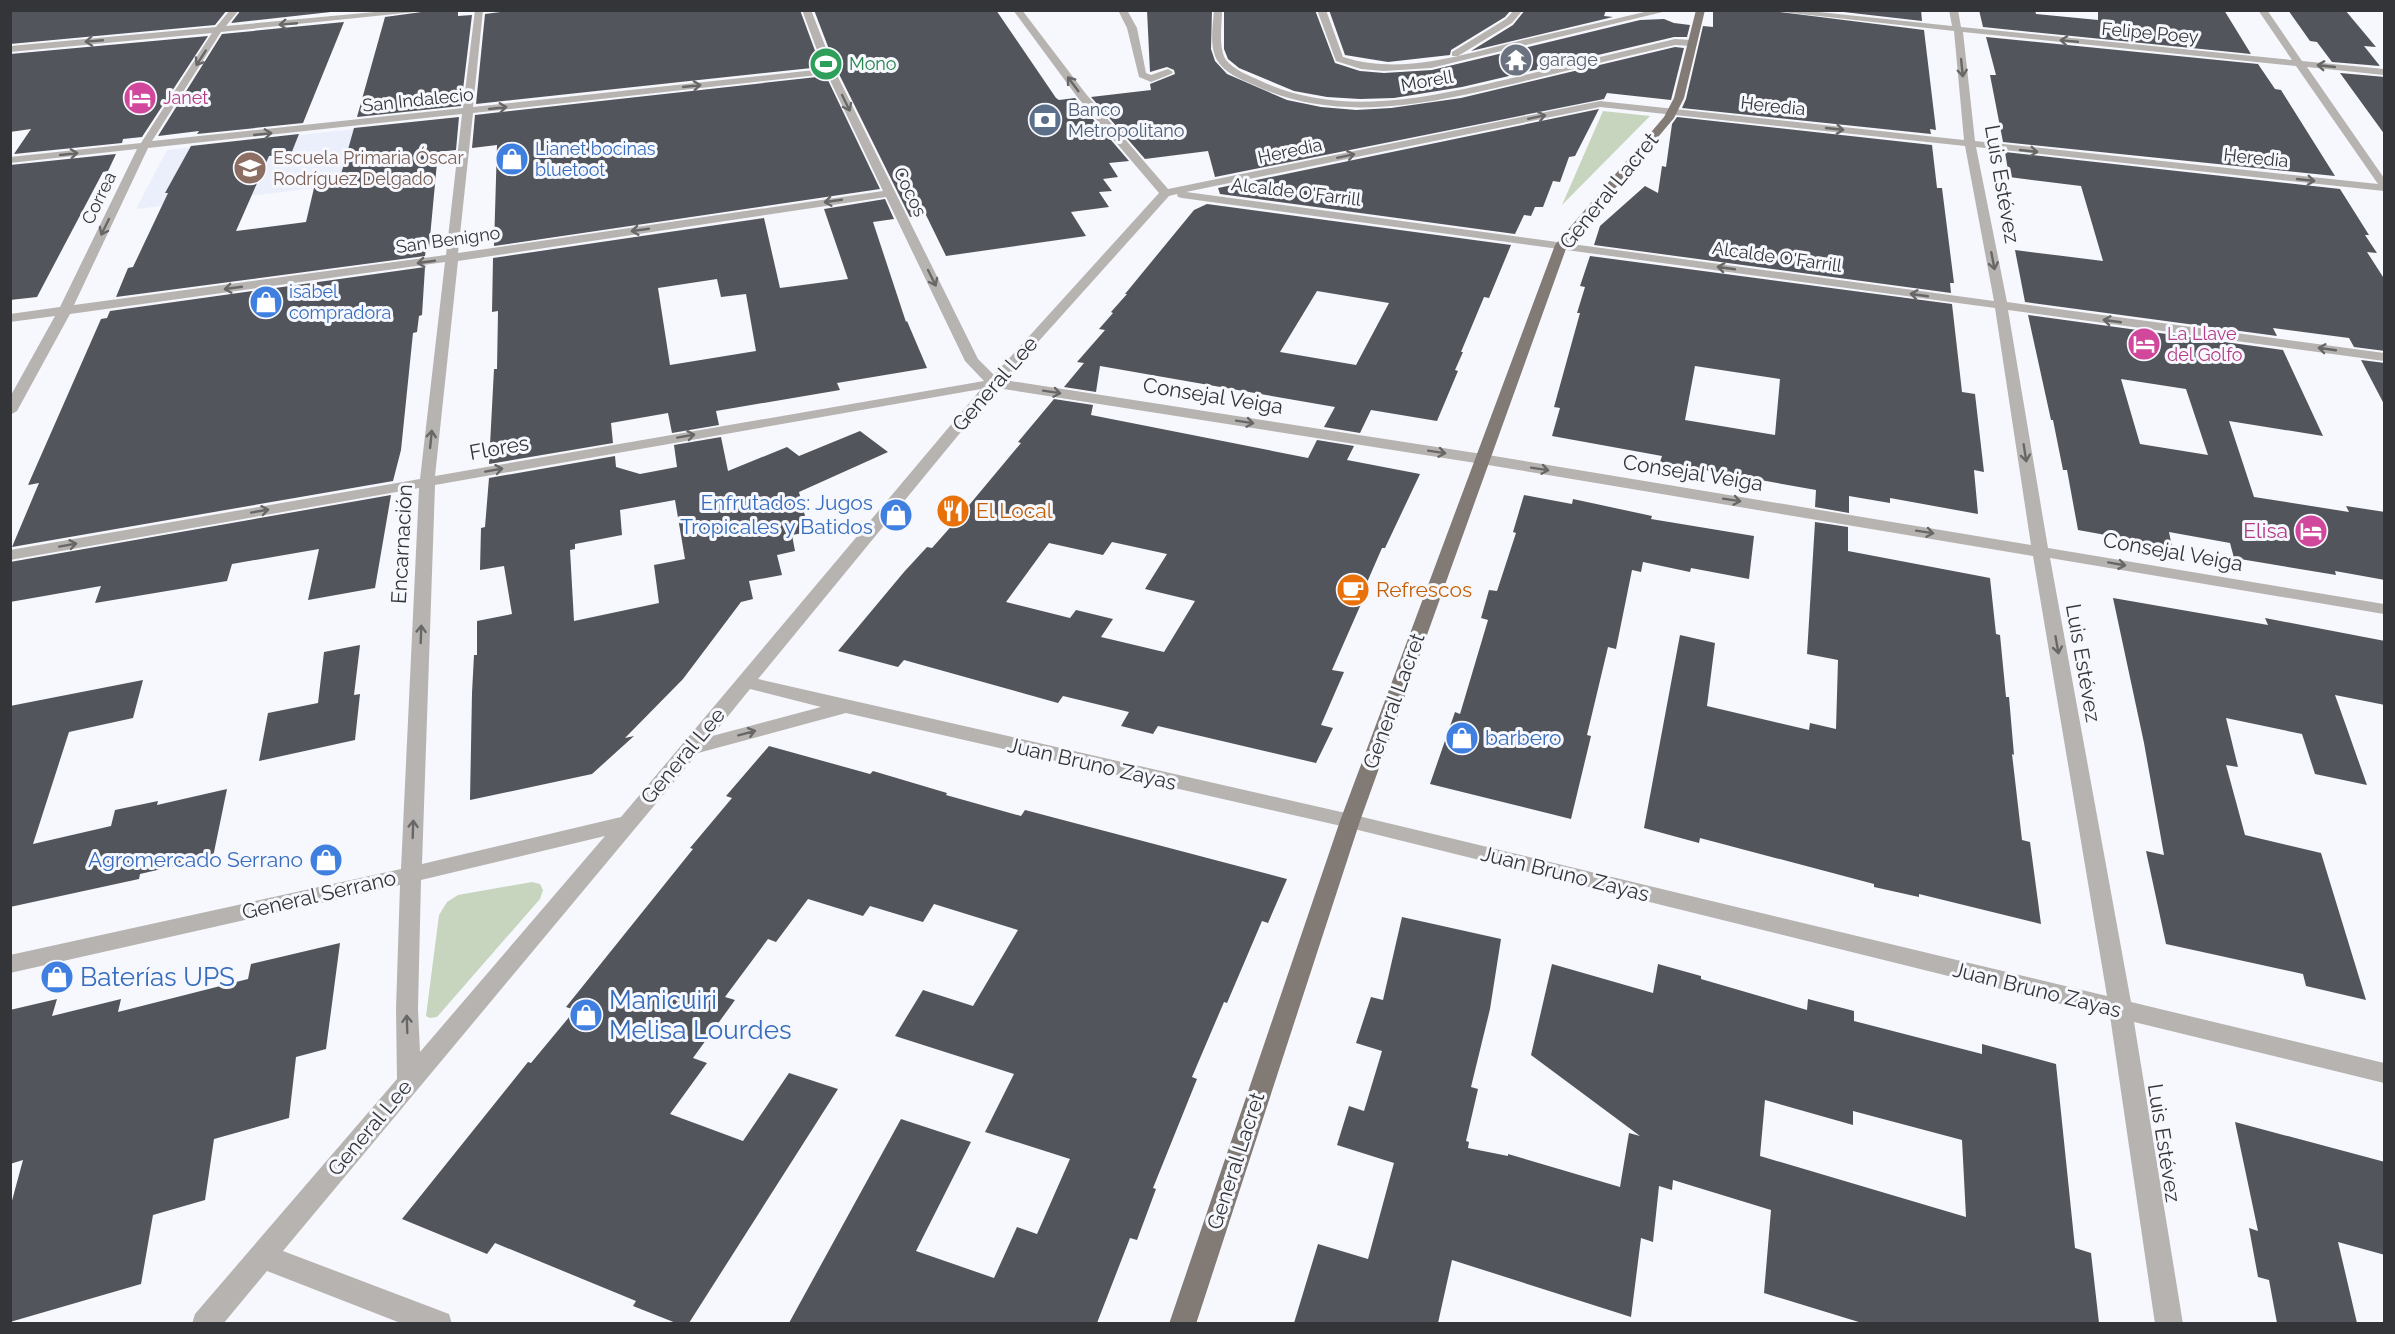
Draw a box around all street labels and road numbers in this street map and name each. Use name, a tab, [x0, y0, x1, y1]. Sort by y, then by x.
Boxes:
street label: Felipe Poey	[2101, 18, 2200, 47]
street label: Morell	[1399, 66, 1455, 95]
street label: San Indalecio	[361, 83, 475, 116]
street label: Heredia	[1740, 92, 1807, 119]
street label: Luis Estévez	[1980, 123, 2025, 245]
street label: General Lacret	[1554, 127, 1663, 254]
street label: Heredia	[1256, 133, 1324, 168]
street label: Heredia	[2223, 144, 2290, 171]
street label: Cocos	[890, 164, 931, 220]
street label: Correa	[77, 168, 120, 227]
street label: Alcalde O'Farrill	[1230, 173, 1362, 210]
street label: San Benigno	[394, 222, 502, 257]
street label: Alcalde O'Farrill	[1711, 237, 1843, 276]
street label: General Lee	[947, 331, 1043, 436]
street label: Consejal Veiga	[1141, 372, 1285, 419]
street label: Flores	[467, 430, 531, 465]
street label: Consejal Veiga	[1621, 449, 1765, 496]
street label: Encarnación	[386, 483, 417, 604]
street label: Consejal Veiga	[2101, 527, 2245, 576]
street label: Luis Estévez	[2061, 602, 2106, 724]
street label: General Lacret	[1357, 630, 1430, 772]
street label: General Lee	[635, 703, 730, 809]
street label: Juan Bruno Zayas	[1005, 732, 1179, 795]
street label: Juan Bruno Zayas	[1478, 841, 1652, 907]
street label: General Serrano	[240, 865, 398, 924]
street label: Juan Bruno Zayas	[1950, 957, 2124, 1023]
street label: General Lee	[322, 1075, 417, 1181]
street label: Luis Estévez	[2143, 1082, 2186, 1204]
street label: General Lacret	[1202, 1089, 1269, 1233]

